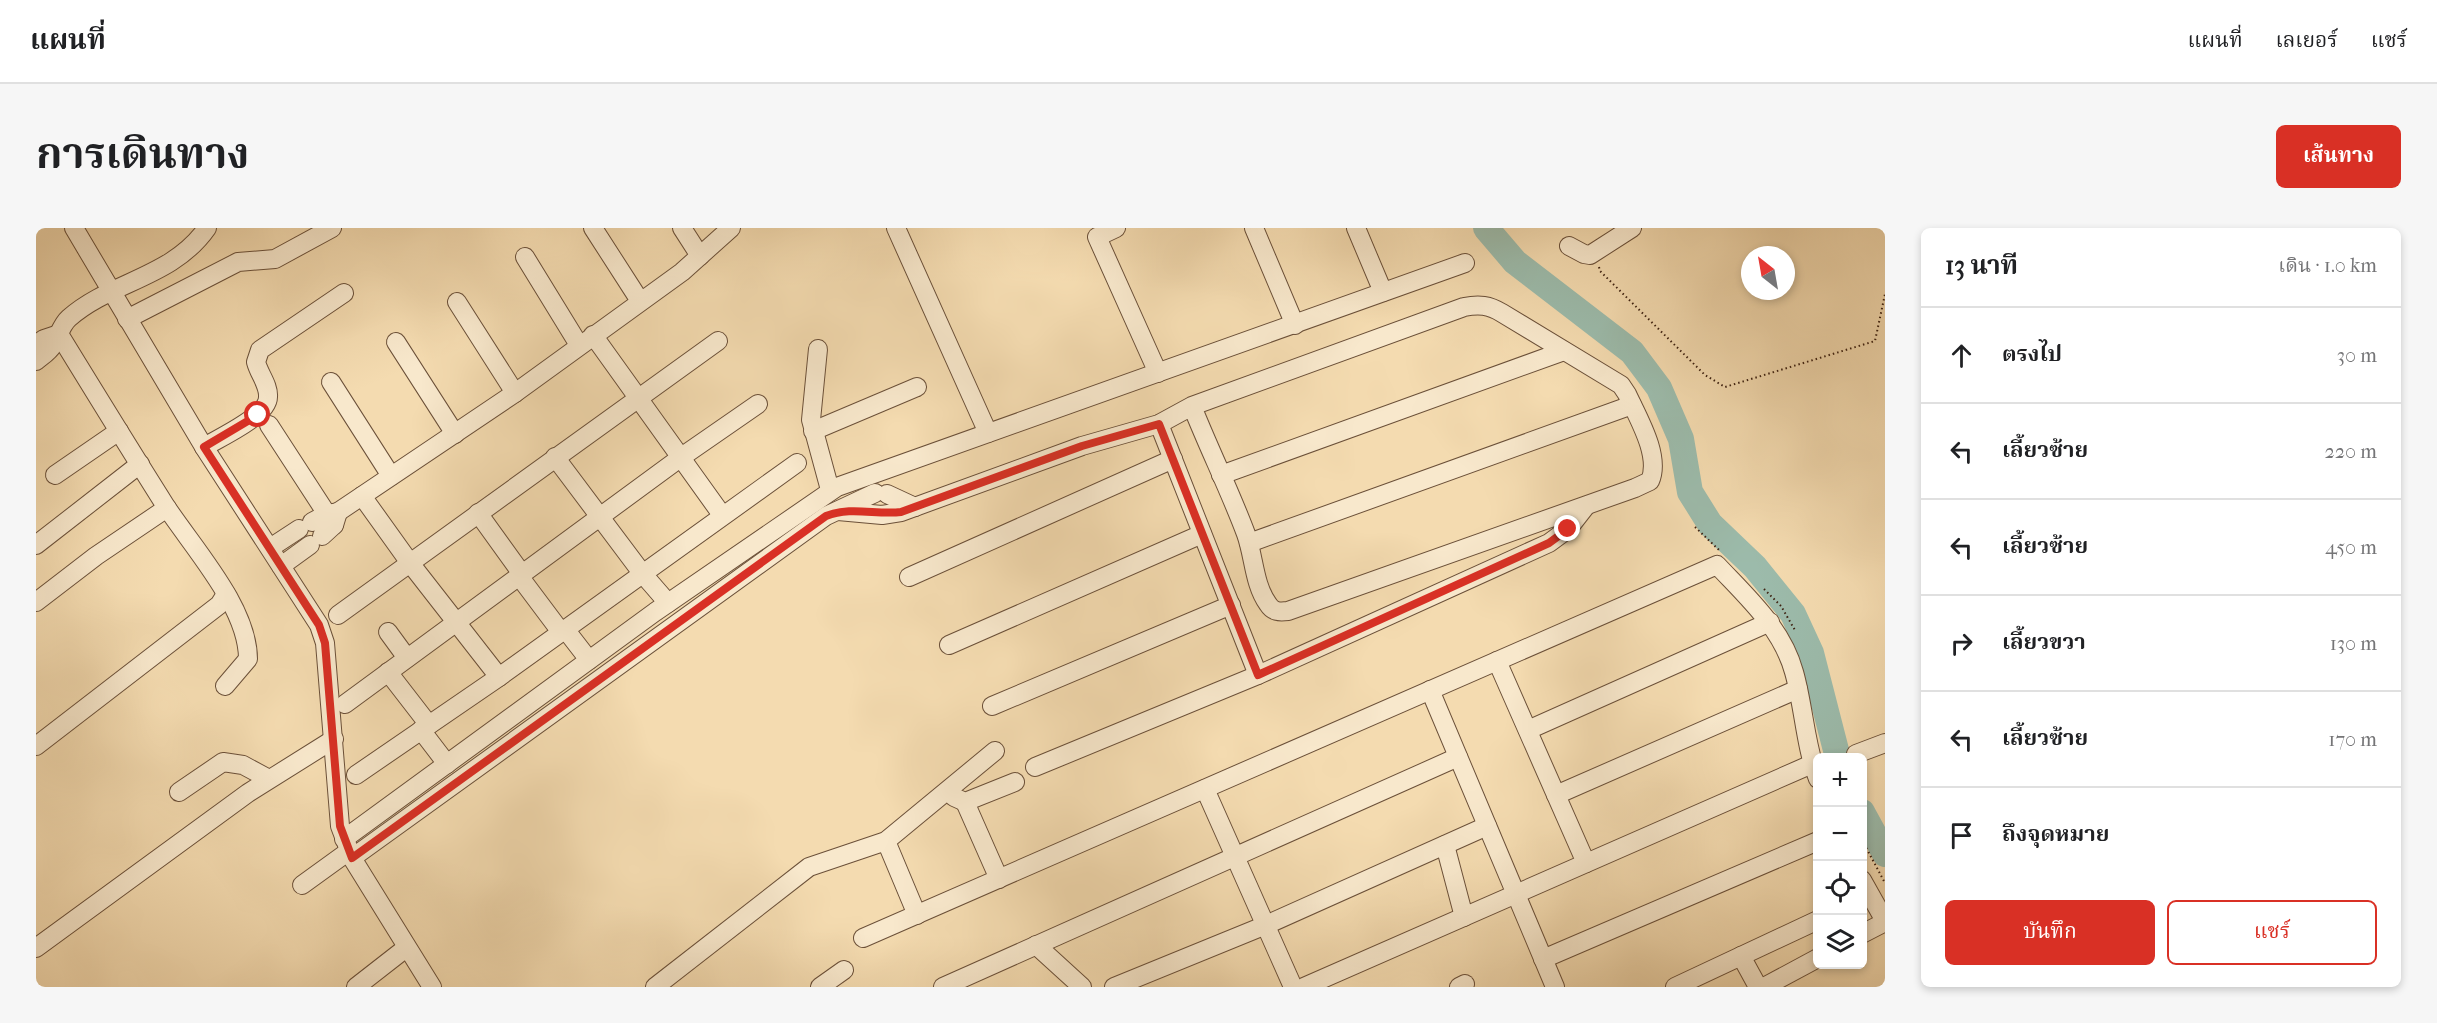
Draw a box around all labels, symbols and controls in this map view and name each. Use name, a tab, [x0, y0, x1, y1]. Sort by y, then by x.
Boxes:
text: แผนที่	[30, 23, 106, 56]
text: แผนที่	[2188, 28, 2243, 52]
text: เลเยอร์	[2276, 28, 2338, 52]
text: แชร์	[2371, 28, 2407, 52]
button: เส้นทาง	[2276, 125, 2401, 188]
text: การเดินทาง	[36, 130, 249, 179]
north arrow	[1741, 246, 1795, 300]
text: 13 นาที	[1945, 250, 2018, 281]
text: เดิน · 1.0 km	[2278, 254, 2377, 277]
icon: ahead	[1945, 339, 1978, 372]
text: ตรงไป	[2002, 341, 2062, 367]
text: 30 m	[2337, 344, 2377, 367]
route start	[244, 401, 270, 427]
icon: left	[1945, 435, 1978, 468]
text: เลี้ยวซ้าย	[2002, 437, 2088, 463]
text: 220 m	[2324, 440, 2377, 463]
route end	[1554, 515, 1580, 541]
icon: left	[1945, 531, 1978, 564]
text: เลี้ยวซ้าย	[2002, 533, 2088, 559]
text: 450 m	[2325, 536, 2377, 559]
icon: right	[1945, 627, 1978, 660]
text: เลี้ยวขวา	[2002, 629, 2086, 655]
text: 130 m	[2330, 632, 2377, 655]
icon: left	[1945, 723, 1978, 756]
text: เลี้ยวซ้าย	[2002, 725, 2088, 751]
text: 170 m	[2328, 728, 2377, 751]
map controls	[1813, 753, 1867, 969]
button: +	[1813, 753, 1867, 807]
button: −	[1813, 807, 1867, 861]
icon: arrive	[1945, 819, 1978, 852]
text: ถึงจุดหมาย	[2002, 821, 2109, 847]
button: locate	[1813, 861, 1867, 915]
button: บันทึก	[1945, 900, 2155, 965]
button: แชร์	[2167, 900, 2377, 965]
button: layers	[1813, 915, 1867, 969]

